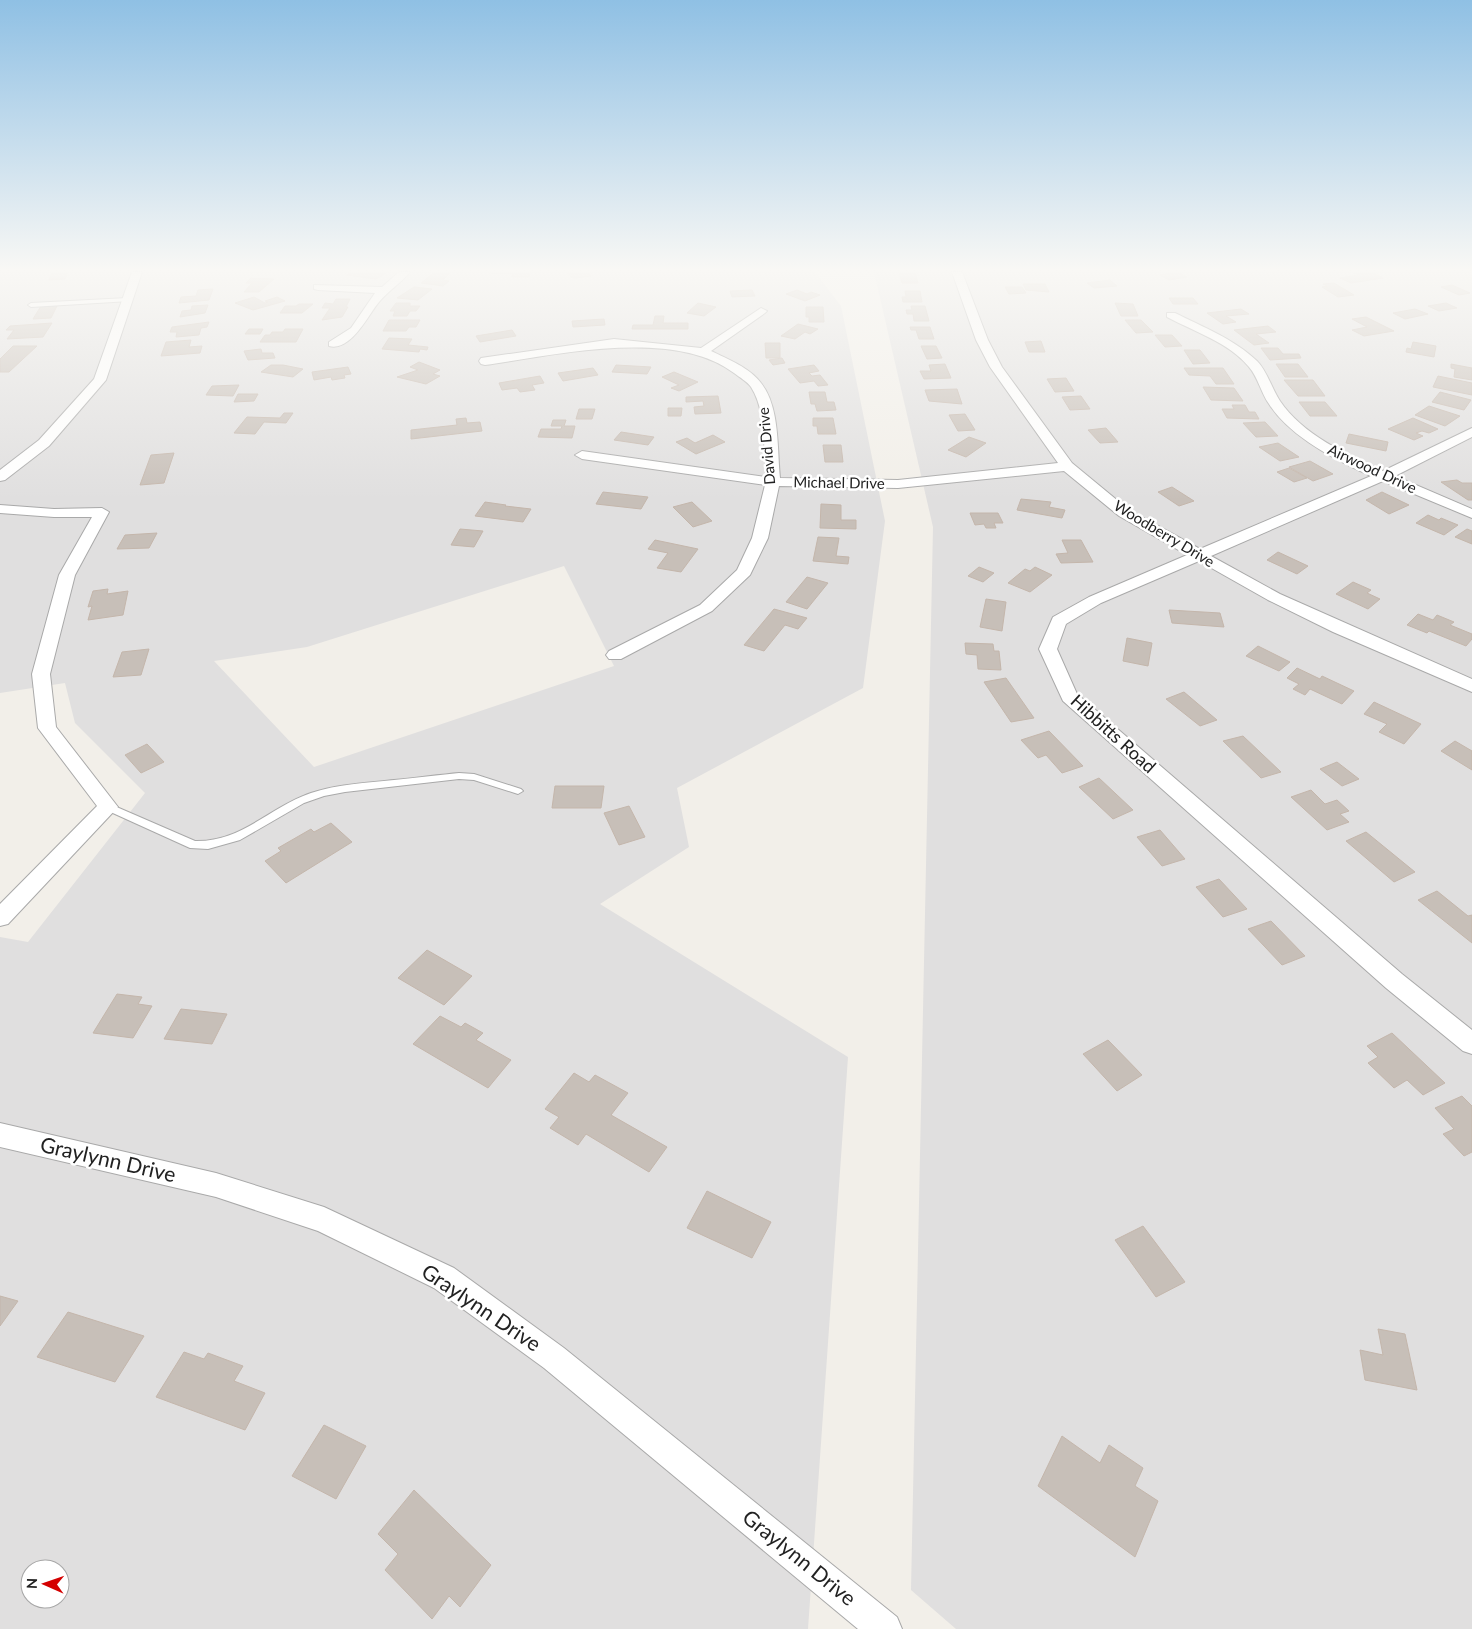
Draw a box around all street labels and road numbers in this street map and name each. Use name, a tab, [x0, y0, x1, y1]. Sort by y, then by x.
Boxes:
street label: David Drive	[754, 406, 778, 486]
street label: Airwood Drive	[1325, 440, 1420, 497]
street label: Michael Drive	[793, 472, 885, 492]
street label: Woodberry Drive	[1111, 496, 1218, 570]
street label: Hibbitts Road	[1067, 689, 1161, 777]
street label: Graylynn Drive	[38, 1131, 179, 1186]
street label: Graylynn Drive	[418, 1258, 546, 1356]
street label: Graylynn Drive	[738, 1504, 862, 1610]

